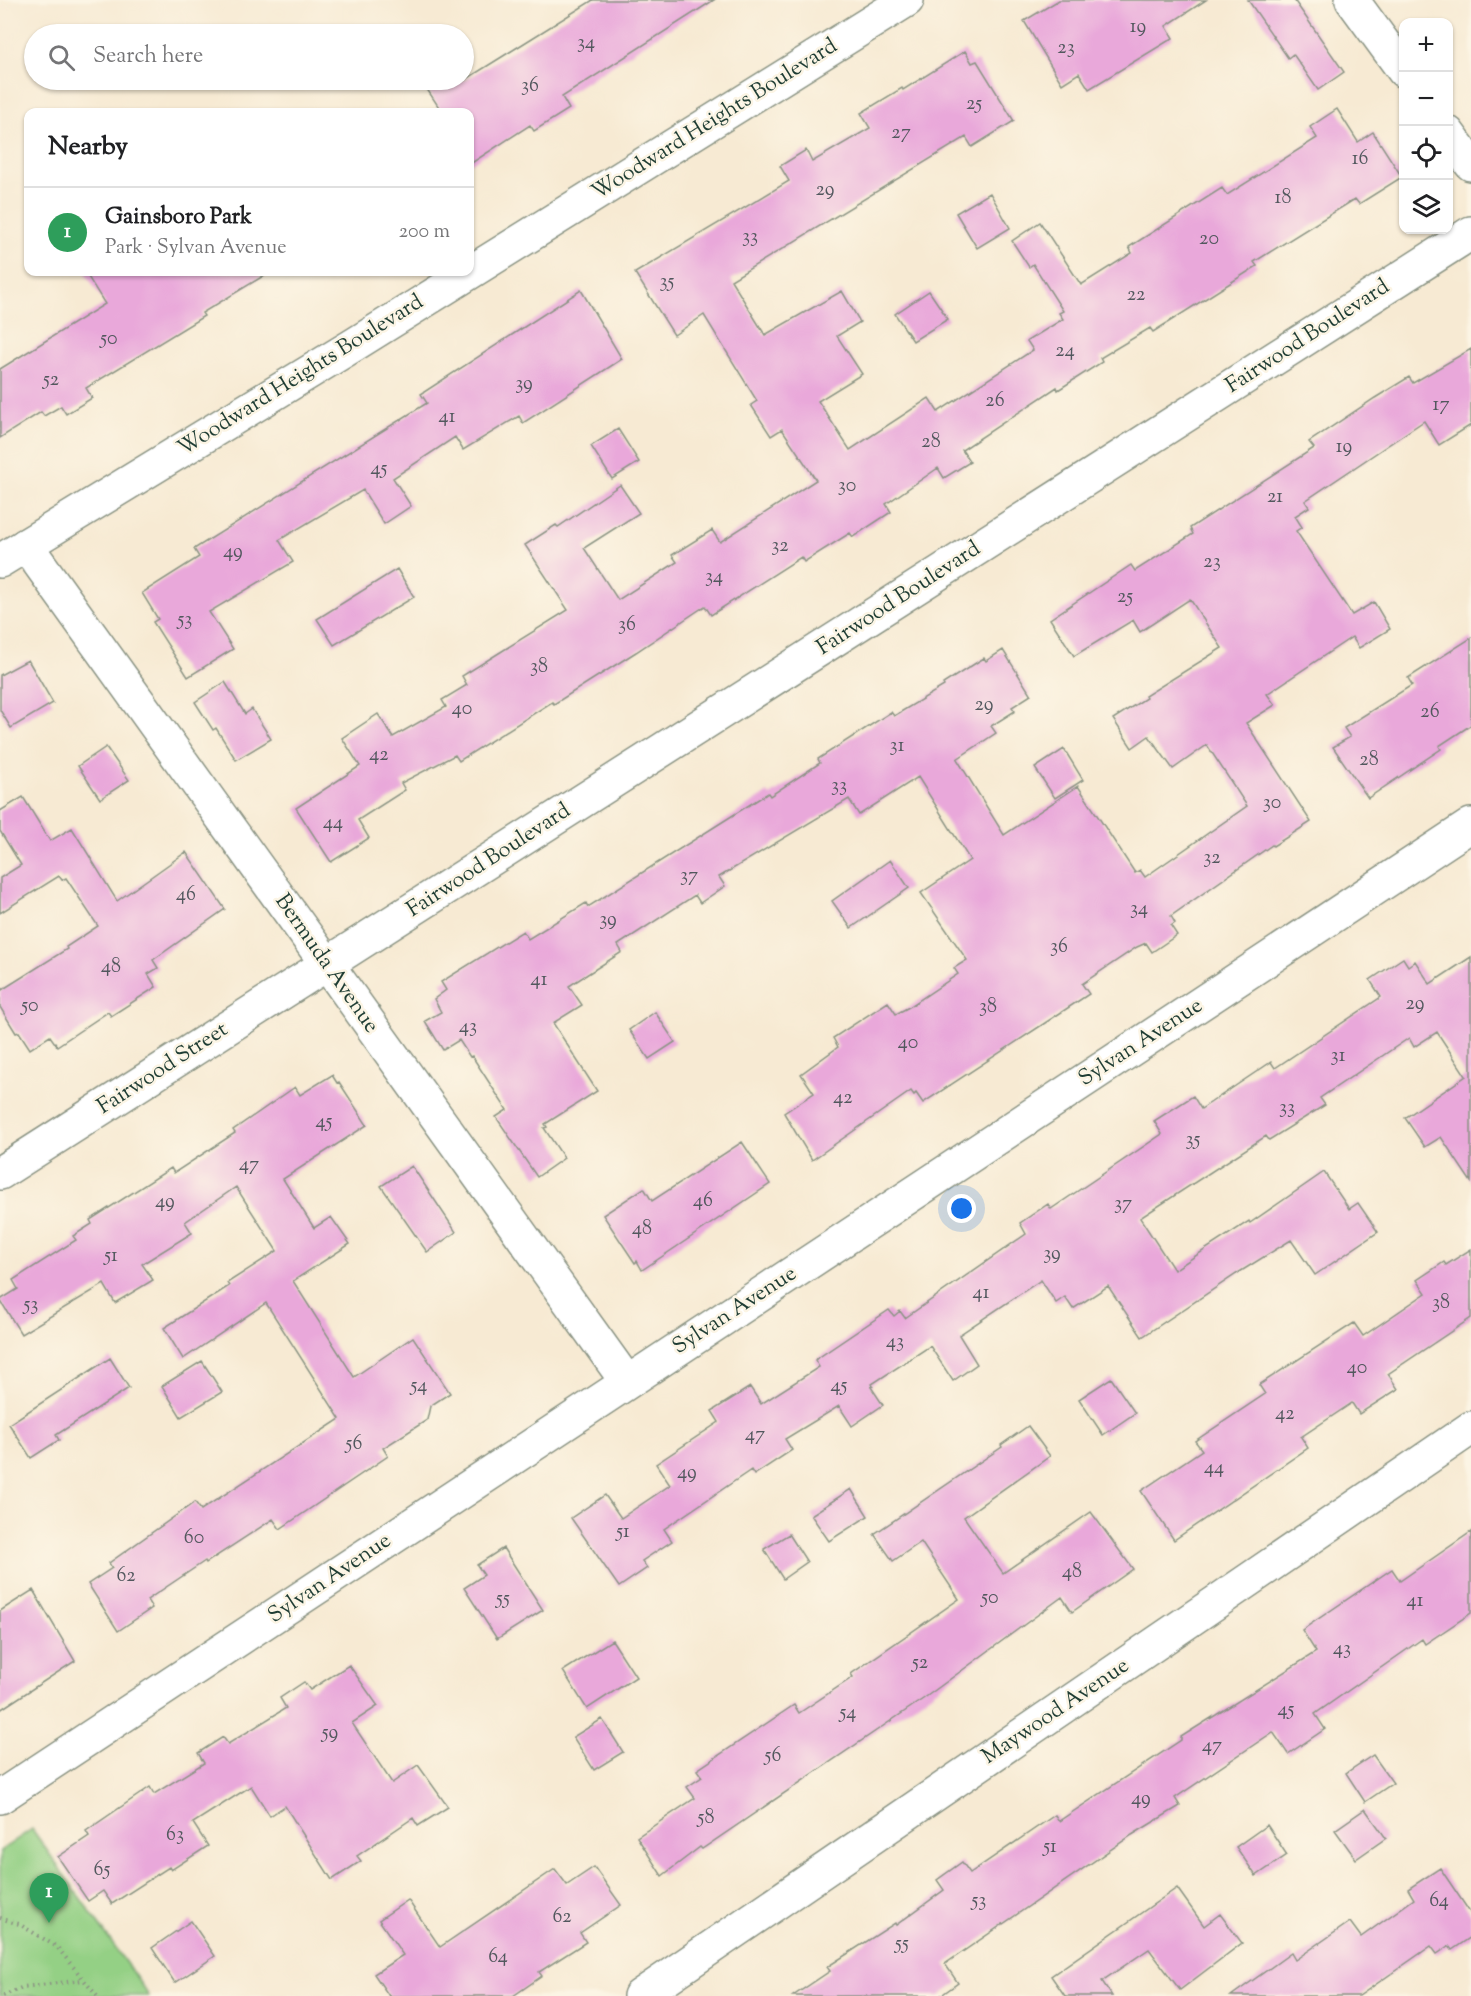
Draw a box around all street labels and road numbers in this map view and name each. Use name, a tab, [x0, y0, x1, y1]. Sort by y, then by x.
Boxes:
street label: Woodward Heights Boulevard	[586, 31, 844, 209]
street label: Fairwood Boulevard	[1220, 272, 1396, 402]
street label: Woodward Heights Boulevard	[172, 287, 430, 465]
street label: Fairwood Boulevard	[811, 534, 987, 664]
street label: Fairwood Boulevard	[401, 796, 577, 926]
street label: Bermuda Avenue	[266, 888, 386, 1040]
street label: Sylvan Avenue	[1072, 991, 1210, 1095]
street label: Fairwood Street	[91, 1014, 235, 1123]
street label: Sylvan Avenue	[666, 1259, 804, 1363]
street label: Sylvan Avenue	[262, 1526, 398, 1632]
street label: Maywood Avenue	[976, 1651, 1136, 1773]

